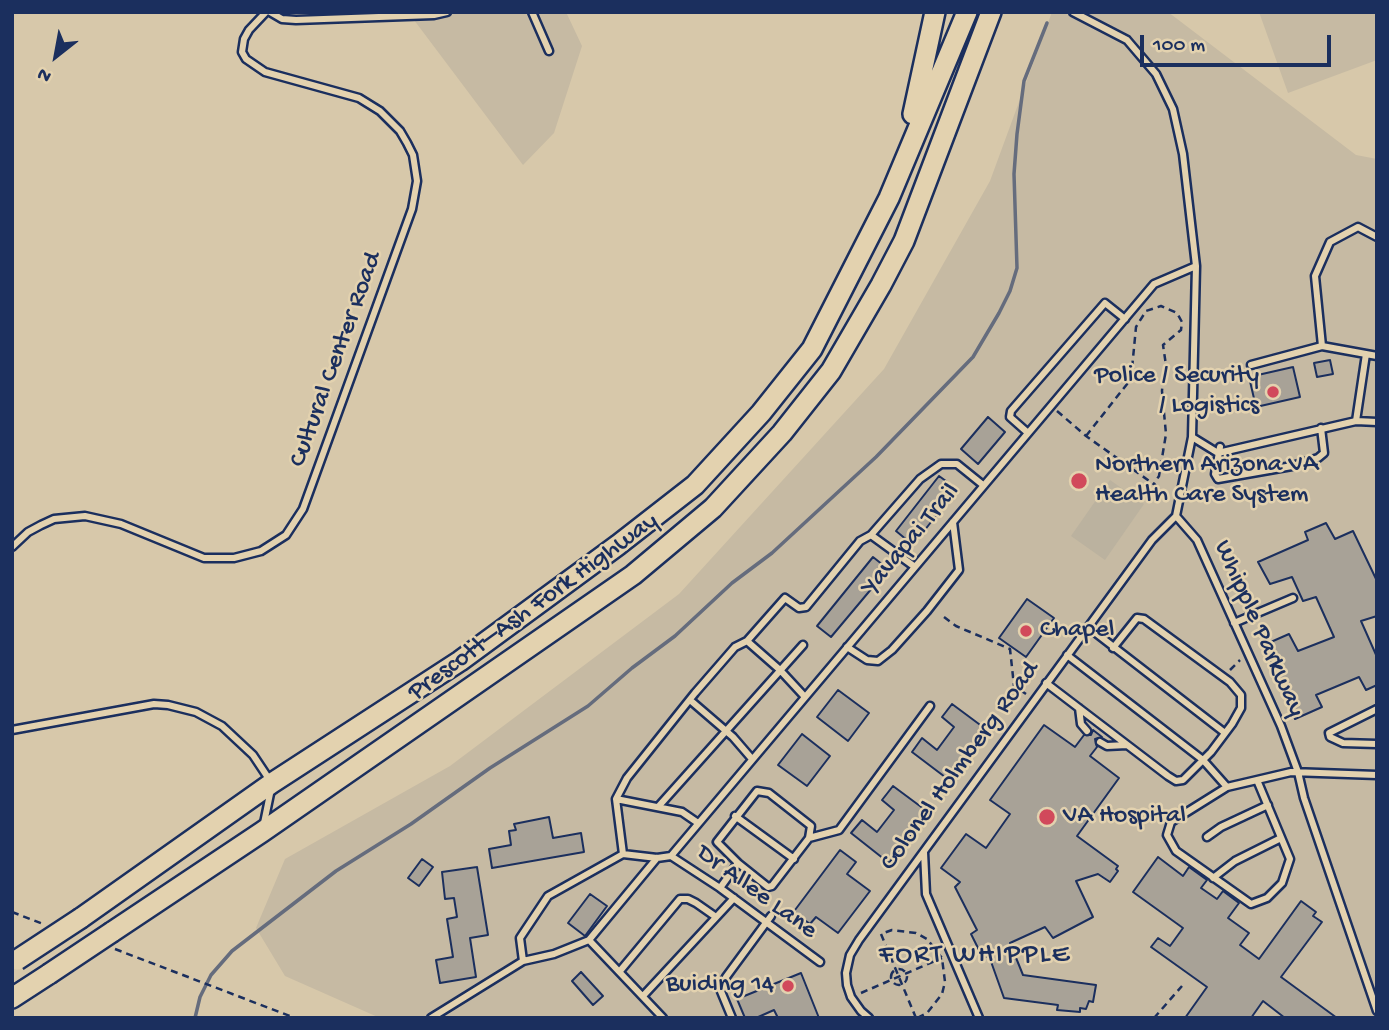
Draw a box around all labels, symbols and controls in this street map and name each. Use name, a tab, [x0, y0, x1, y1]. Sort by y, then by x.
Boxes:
north arrow	[21, 21, 91, 91]
scale bar	[1144, 21, 1335, 65]
text: 100 m	[1153, 34, 1205, 59]
text: N	[34, 61, 56, 87]
street label: Cultural Center Road	[284, 248, 390, 472]
place label: Police / Security / Logistics	[1094, 361, 1259, 422]
marker: Police / Security / Logistics	[1265, 384, 1281, 400]
place label: Northern Arizona VA Health Care System	[1095, 450, 1318, 512]
marker: Northern Arizona VA Health Care System	[1069, 471, 1089, 491]
street label: Yavapai Trail	[856, 478, 968, 602]
street label: Prescott–Ash Fork Highway	[403, 507, 665, 709]
street label: Whipple Parkway	[1205, 536, 1311, 722]
place label: Chapel	[1040, 615, 1114, 647]
marker: Chapel	[1018, 623, 1034, 639]
street label: Colonel Holmberg Road	[875, 656, 1047, 878]
place label: VA Hospital	[1063, 801, 1186, 833]
marker: VA Hospital	[1037, 807, 1057, 827]
street label: Dr Allee Lane	[689, 839, 823, 947]
district label: FORT WHIPPLE	[880, 940, 1070, 974]
place label: Buiding 14	[666, 970, 774, 1002]
marker: Buiding 14	[780, 978, 796, 994]

